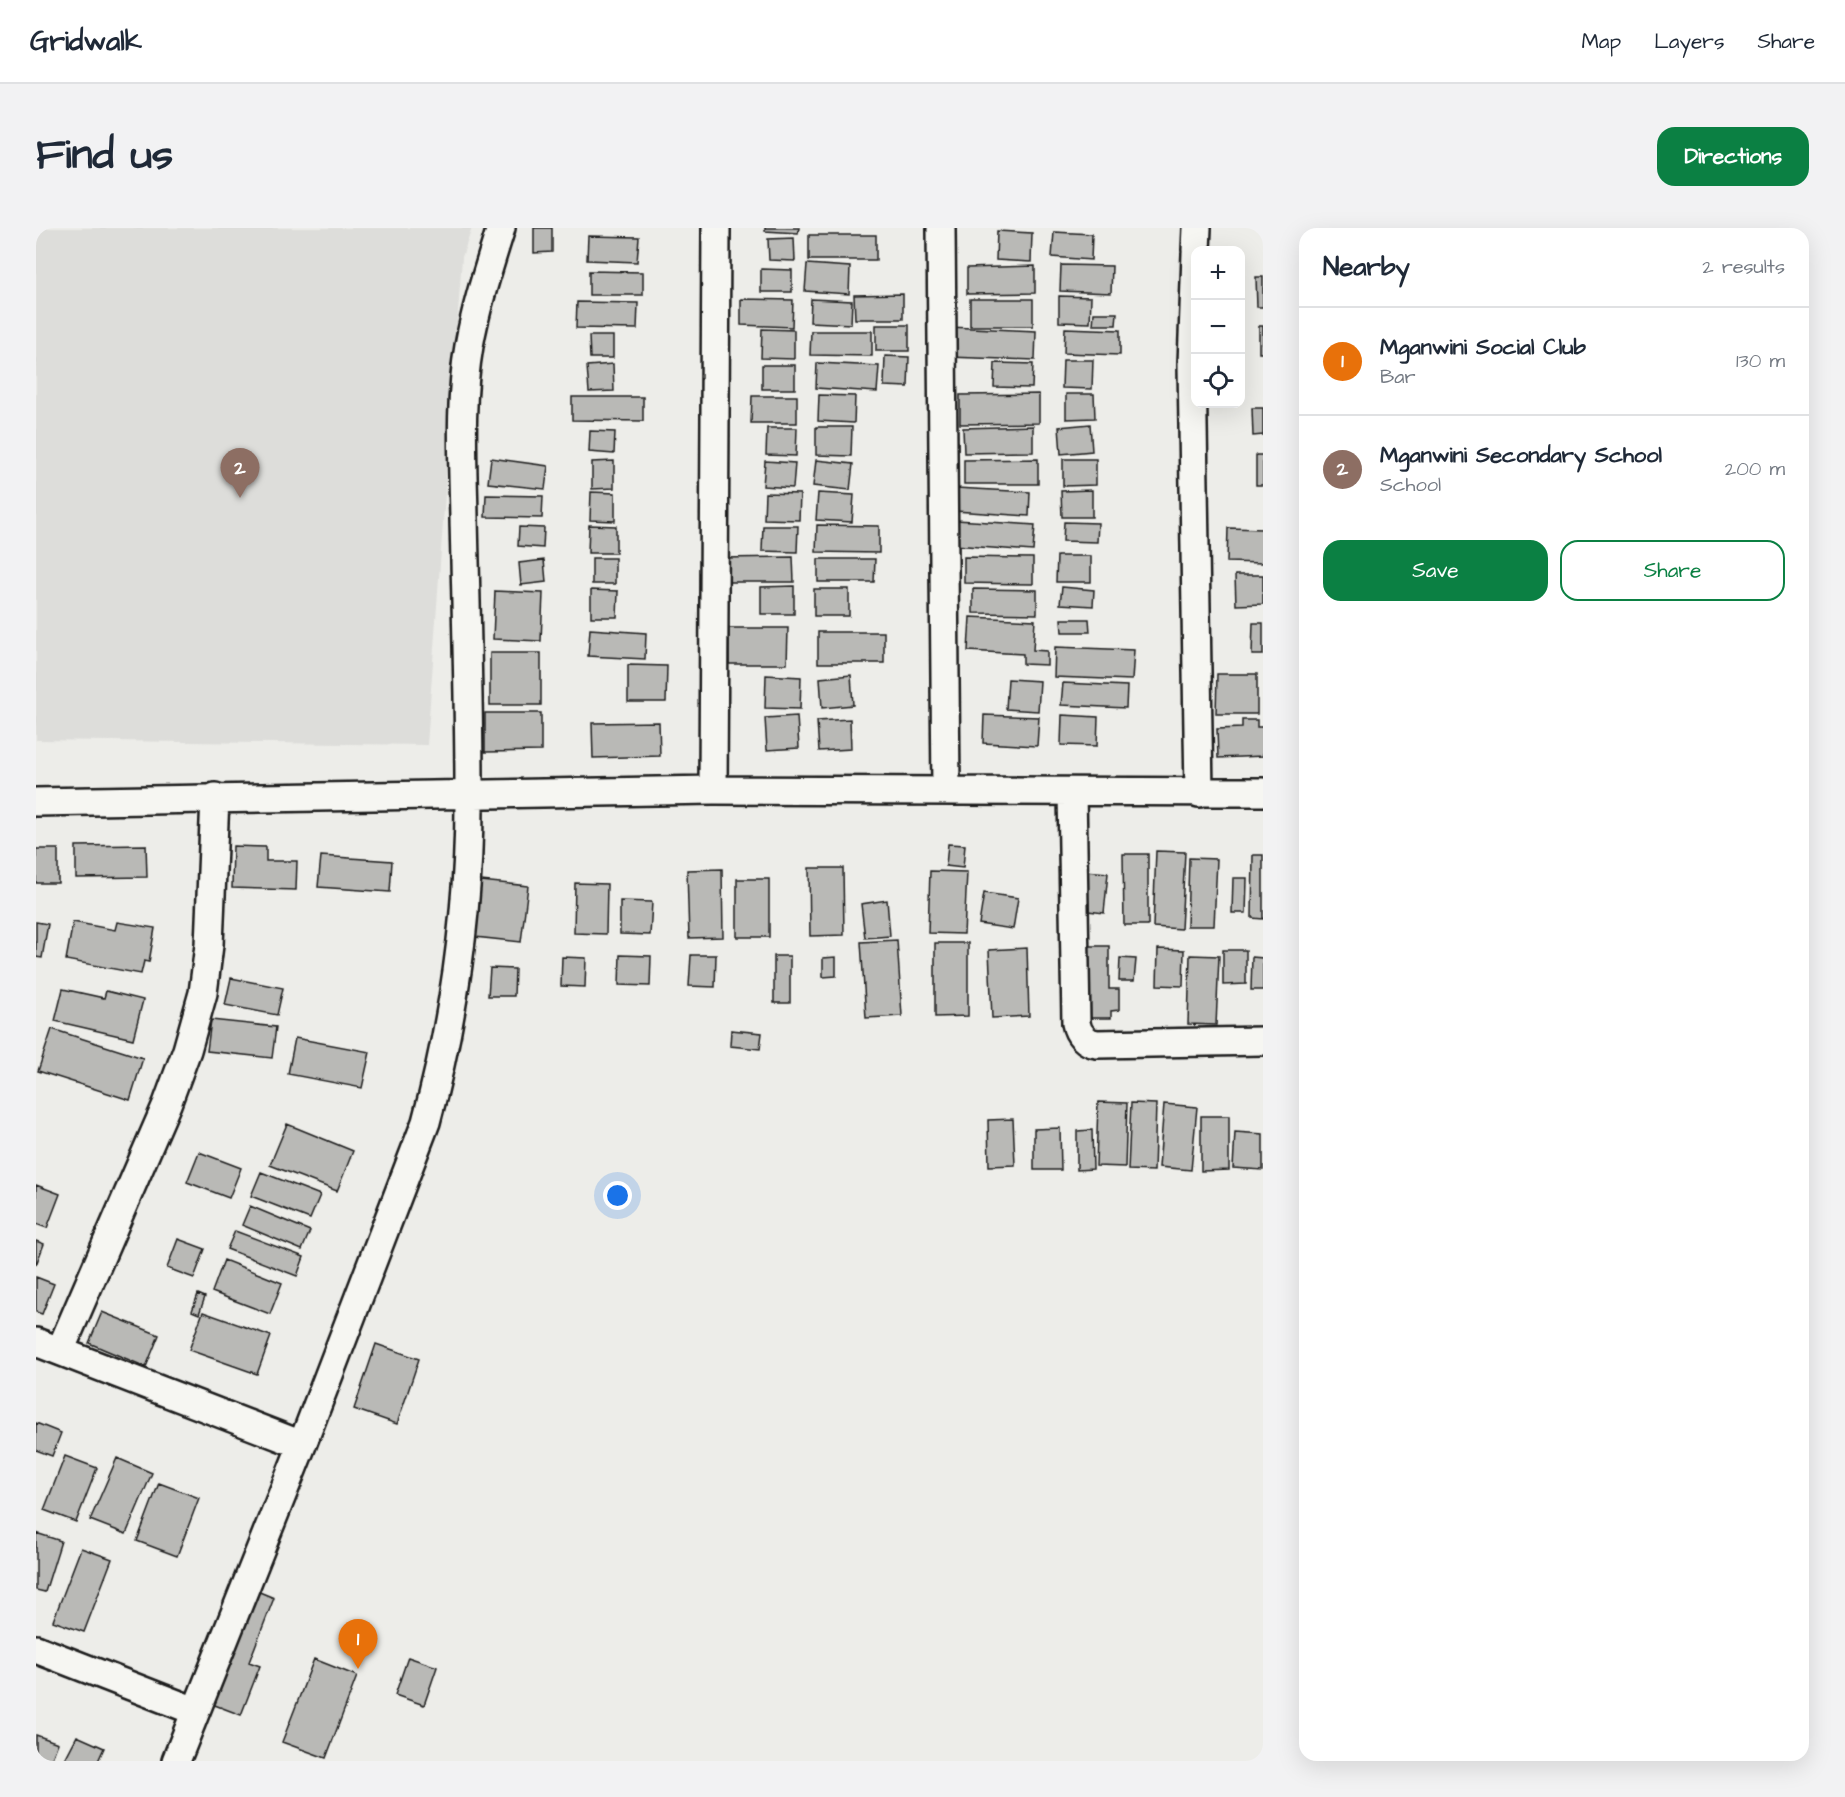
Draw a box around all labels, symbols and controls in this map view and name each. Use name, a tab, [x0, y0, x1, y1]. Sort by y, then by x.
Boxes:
text: Gridwalk	[30, 22, 142, 61]
text: Map	[1581, 27, 1621, 56]
text: Layers	[1654, 27, 1724, 56]
text: Share	[1757, 27, 1815, 56]
text: Find us	[36, 127, 173, 185]
button: Directions	[1657, 127, 1809, 186]
map controls	[1191, 246, 1245, 408]
button: +	[1191, 246, 1245, 300]
text: Nearby	[1323, 249, 1410, 285]
text: 2 results	[1702, 253, 1785, 281]
button: −	[1191, 300, 1245, 354]
text: Mganwini Social Club	[1380, 332, 1586, 363]
text: 1	[1341, 347, 1344, 375]
text: 130 m	[1736, 347, 1785, 375]
button: locate	[1191, 354, 1245, 408]
text: Bar	[1380, 363, 1415, 391]
text: Mganwini Secondary School	[1380, 440, 1662, 471]
pin: 2	[220, 448, 260, 498]
text: 2	[1337, 455, 1348, 483]
text: 200 m	[1725, 455, 1785, 483]
text: School	[1380, 471, 1441, 499]
button: Save	[1323, 540, 1548, 601]
button: Share	[1560, 540, 1785, 601]
your location	[603, 1181, 632, 1210]
pin: 1	[338, 1620, 378, 1669]

